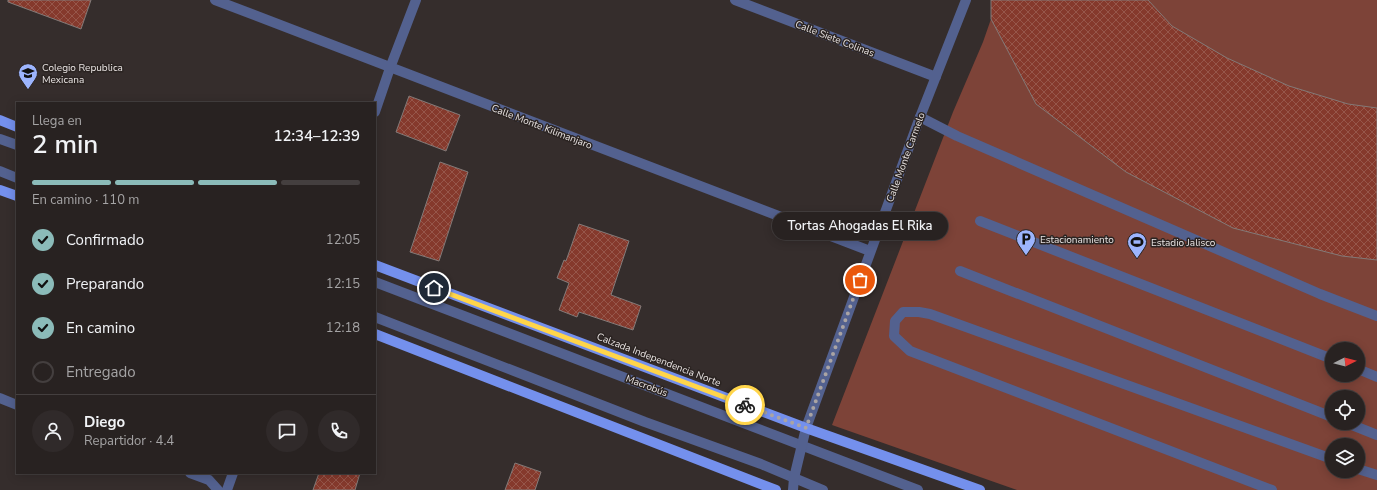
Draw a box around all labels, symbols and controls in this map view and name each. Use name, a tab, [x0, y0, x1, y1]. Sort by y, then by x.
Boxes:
street label: Calle Siete Colinas	[793, 17, 876, 61]
place label: Colegio Republica Mexicana	[42, 61, 123, 87]
school or university icon: Colegio Republica Mexicana	[17, 62, 39, 90]
street label: Calle Monte Kilimanjaro	[489, 101, 594, 153]
street label: Calle Monte Carmelo	[883, 110, 929, 204]
text: Llega en	[32, 112, 82, 130]
text: 12:34–12:39	[273, 126, 360, 146]
text: 2 min	[32, 127, 98, 162]
text: En camino · 110 m	[32, 191, 139, 209]
callout: Tortas Ahogadas El Rika	[772, 212, 948, 240]
text: Tortas Ahogadas El Rika	[787, 217, 933, 235]
parking icon: Estacionamiento	[1015, 228, 1037, 256]
icon: check	[32, 229, 54, 251]
text: Confirmado	[66, 230, 144, 250]
text: 12:05	[326, 231, 360, 249]
sports icon: Estadio Jalisco	[1126, 231, 1148, 259]
place label: Estacionamiento	[1040, 233, 1114, 247]
place label: Estadio Jalisco	[1151, 236, 1216, 250]
pin	[843, 263, 877, 297]
icon: bag	[849, 269, 871, 291]
pin	[417, 271, 451, 305]
icon: check	[32, 273, 54, 295]
text: Preparando	[66, 274, 144, 294]
text: 12:15	[326, 275, 360, 293]
icon: home	[423, 277, 445, 299]
icon: check	[32, 317, 54, 339]
text: En camino	[66, 318, 135, 338]
text: 12:18	[326, 319, 360, 337]
street label: Calzada Independencia Norte	[595, 330, 723, 390]
north arrow	[1325, 342, 1365, 382]
map controls	[1325, 342, 1365, 478]
text: Entregado	[66, 362, 136, 382]
street label: Macrobús	[624, 372, 670, 400]
courier	[725, 385, 765, 425]
button: locate	[1325, 390, 1365, 430]
icon: bike	[734, 394, 756, 416]
button: person	[32, 410, 74, 452]
button: chat	[266, 410, 308, 452]
button: phone	[318, 410, 360, 452]
text: Diego	[84, 412, 125, 432]
text: Repartidor · 4.4	[84, 432, 174, 450]
button: layers	[1325, 438, 1365, 478]

